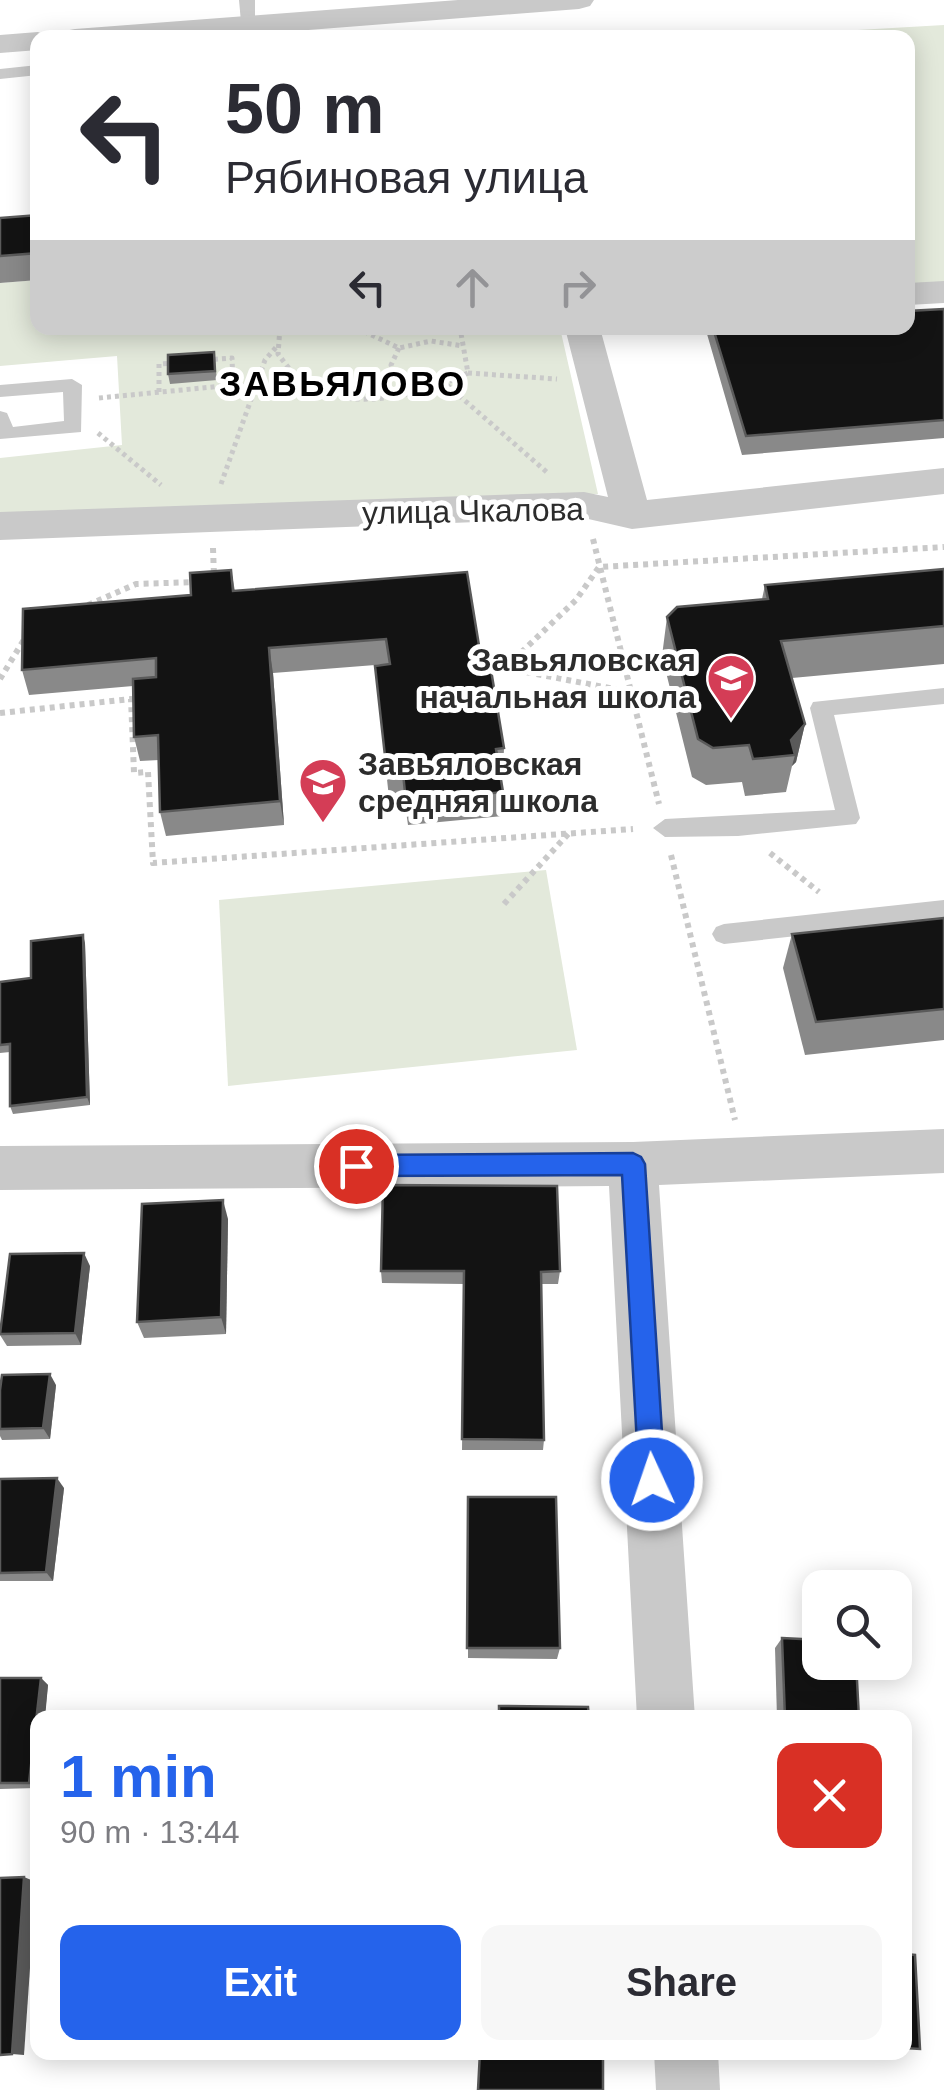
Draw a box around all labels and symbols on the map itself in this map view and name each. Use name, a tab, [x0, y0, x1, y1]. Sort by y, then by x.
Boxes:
district label: ЗАВЬЯЛОВО	[219, 364, 467, 403]
street label: улица Чкалова	[362, 491, 584, 531]
place label: Завьяловская начальная школа	[419, 642, 696, 715]
school or university icon: Завьяловская начальная школа	[705, 652, 757, 720]
place label: Завьяловская средняя школа	[358, 746, 598, 819]
school or university icon: Завьяловская средняя школа	[297, 756, 349, 824]
pin	[314, 1124, 399, 1209]
position arrow	[600, 1428, 704, 1532]

